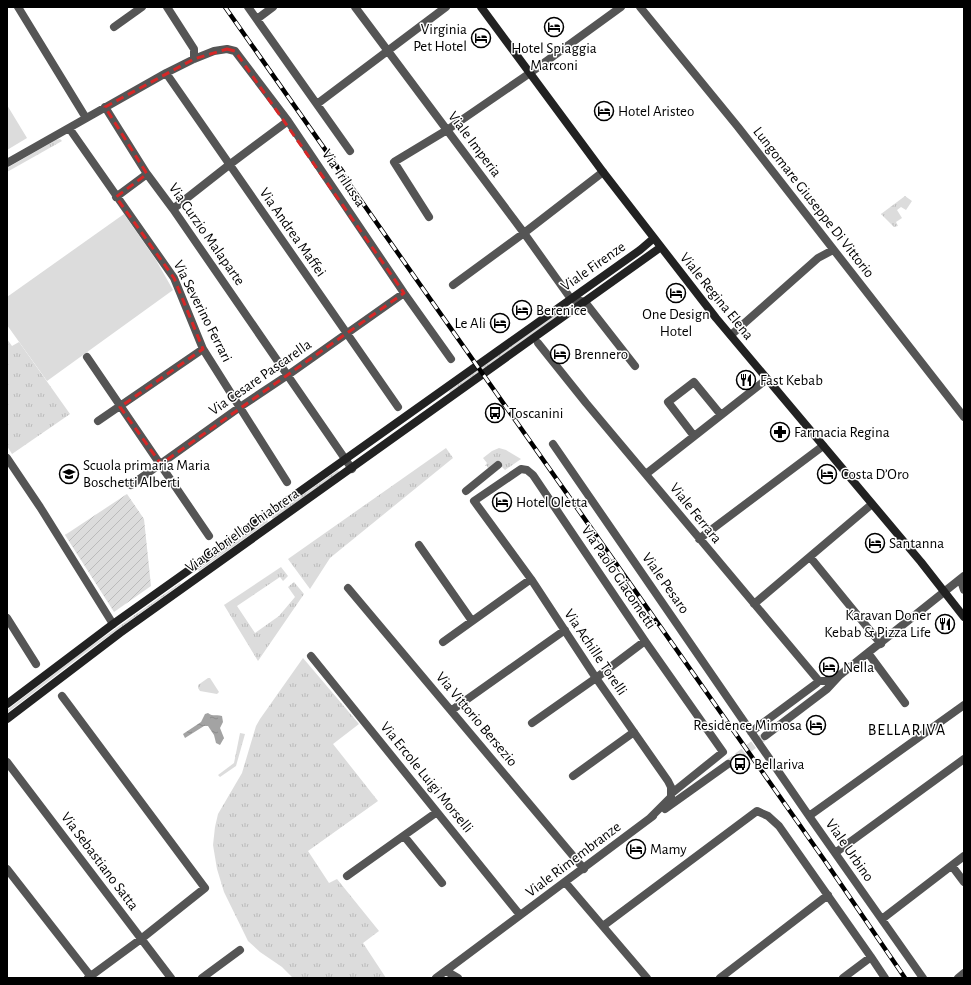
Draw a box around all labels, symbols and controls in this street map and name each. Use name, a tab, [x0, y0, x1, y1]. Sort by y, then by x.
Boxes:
hotel icon: Hotel Spiaggia Marconi	[543, 16, 565, 38]
place label: Virginia Pet Hotel	[413, 22, 467, 54]
hotel icon: Virginia Pet Hotel	[470, 27, 492, 49]
place label: Hotel Spiaggia Marconi	[511, 41, 597, 73]
hotel icon: Hotel Aristeo	[593, 100, 615, 122]
place label: Hotel Aristeo	[618, 104, 694, 119]
street label: Viale Imperia	[445, 109, 504, 180]
street label: Lungomare Giuseppe Di Vittorio	[750, 124, 877, 280]
street label: Via Trilussa	[319, 147, 368, 210]
street label: Via Curzio Malaparte	[166, 180, 248, 288]
street label: Via Andrea Maffei	[256, 185, 329, 279]
street label: Viale Firenze	[558, 239, 628, 294]
street label: Viale Regina Elena	[677, 250, 756, 343]
street label: Via Severino Ferrari	[170, 258, 235, 365]
hotel icon: One Design Hotel	[665, 282, 687, 304]
hotel icon: Berenice	[511, 299, 533, 321]
place label: Berenice	[536, 303, 587, 318]
place label: One Design Hotel	[642, 307, 710, 339]
hotel icon: Le Ali	[489, 312, 511, 334]
place label: Le Ali	[455, 316, 486, 331]
street label: Via Cesare Pascarella	[206, 337, 314, 418]
hotel icon: Brennero	[549, 343, 571, 365]
place label: Brennero	[574, 347, 628, 362]
restaurant icon: Fast Kebab	[735, 369, 757, 391]
place label: Fast Kebab	[760, 373, 823, 388]
bus stop icon: Toscanini	[484, 402, 506, 424]
place label: Toscanini	[509, 406, 563, 421]
pharmacy icon: Farmacia Regina	[769, 421, 791, 443]
place label: Farmacia Regina	[794, 425, 890, 440]
place label: Scuola primaria Maria Boschetti Alberti	[83, 458, 210, 490]
school or university icon: Scuola primaria Maria Boschetti Alberti	[58, 463, 80, 485]
hotel icon: Costa D’Oro	[816, 463, 838, 485]
place label: Costa D’Oro	[841, 467, 909, 482]
street label: Viale Ferrara	[667, 480, 724, 546]
street label: Via Gabriello Chiabrera	[183, 486, 302, 575]
hotel icon: Hotel Oletta	[491, 491, 513, 513]
place label: Hotel Oletta	[516, 495, 588, 510]
street label: Via Paolo Giacometti	[578, 523, 659, 632]
hotel icon: Santanna	[864, 532, 886, 554]
place label: Santanna	[889, 536, 944, 551]
street label: Viale Pesaro	[639, 550, 692, 617]
street label: Via Achille Torelli	[561, 607, 630, 698]
place label: Karavan Doner Kebab & Pizza Life	[824, 608, 931, 640]
restaurant icon: Karavan Doner Kebab & Pizza Life	[934, 613, 956, 635]
hotel icon: Nella	[818, 656, 840, 678]
place label: Nella	[843, 660, 874, 675]
street label: Via Vittorio Bersezio	[433, 669, 520, 769]
hotel icon: Residence Mimosa	[805, 714, 827, 736]
place label: Residence Mimosa	[693, 718, 802, 733]
street label: Via Ercole Luigi Morselli	[377, 719, 476, 836]
district label: BELLARIVA	[868, 722, 946, 738]
bus stop icon: Bellariva	[729, 753, 751, 775]
place label: Bellariva	[754, 757, 805, 772]
street label: Via Sebastiano Satta	[58, 810, 141, 913]
street label: Viale Urbino	[823, 816, 877, 884]
street label: Viale Rimembranze	[523, 819, 624, 900]
hotel icon: Mamy	[625, 838, 647, 860]
place label: Mamy	[650, 842, 687, 857]

